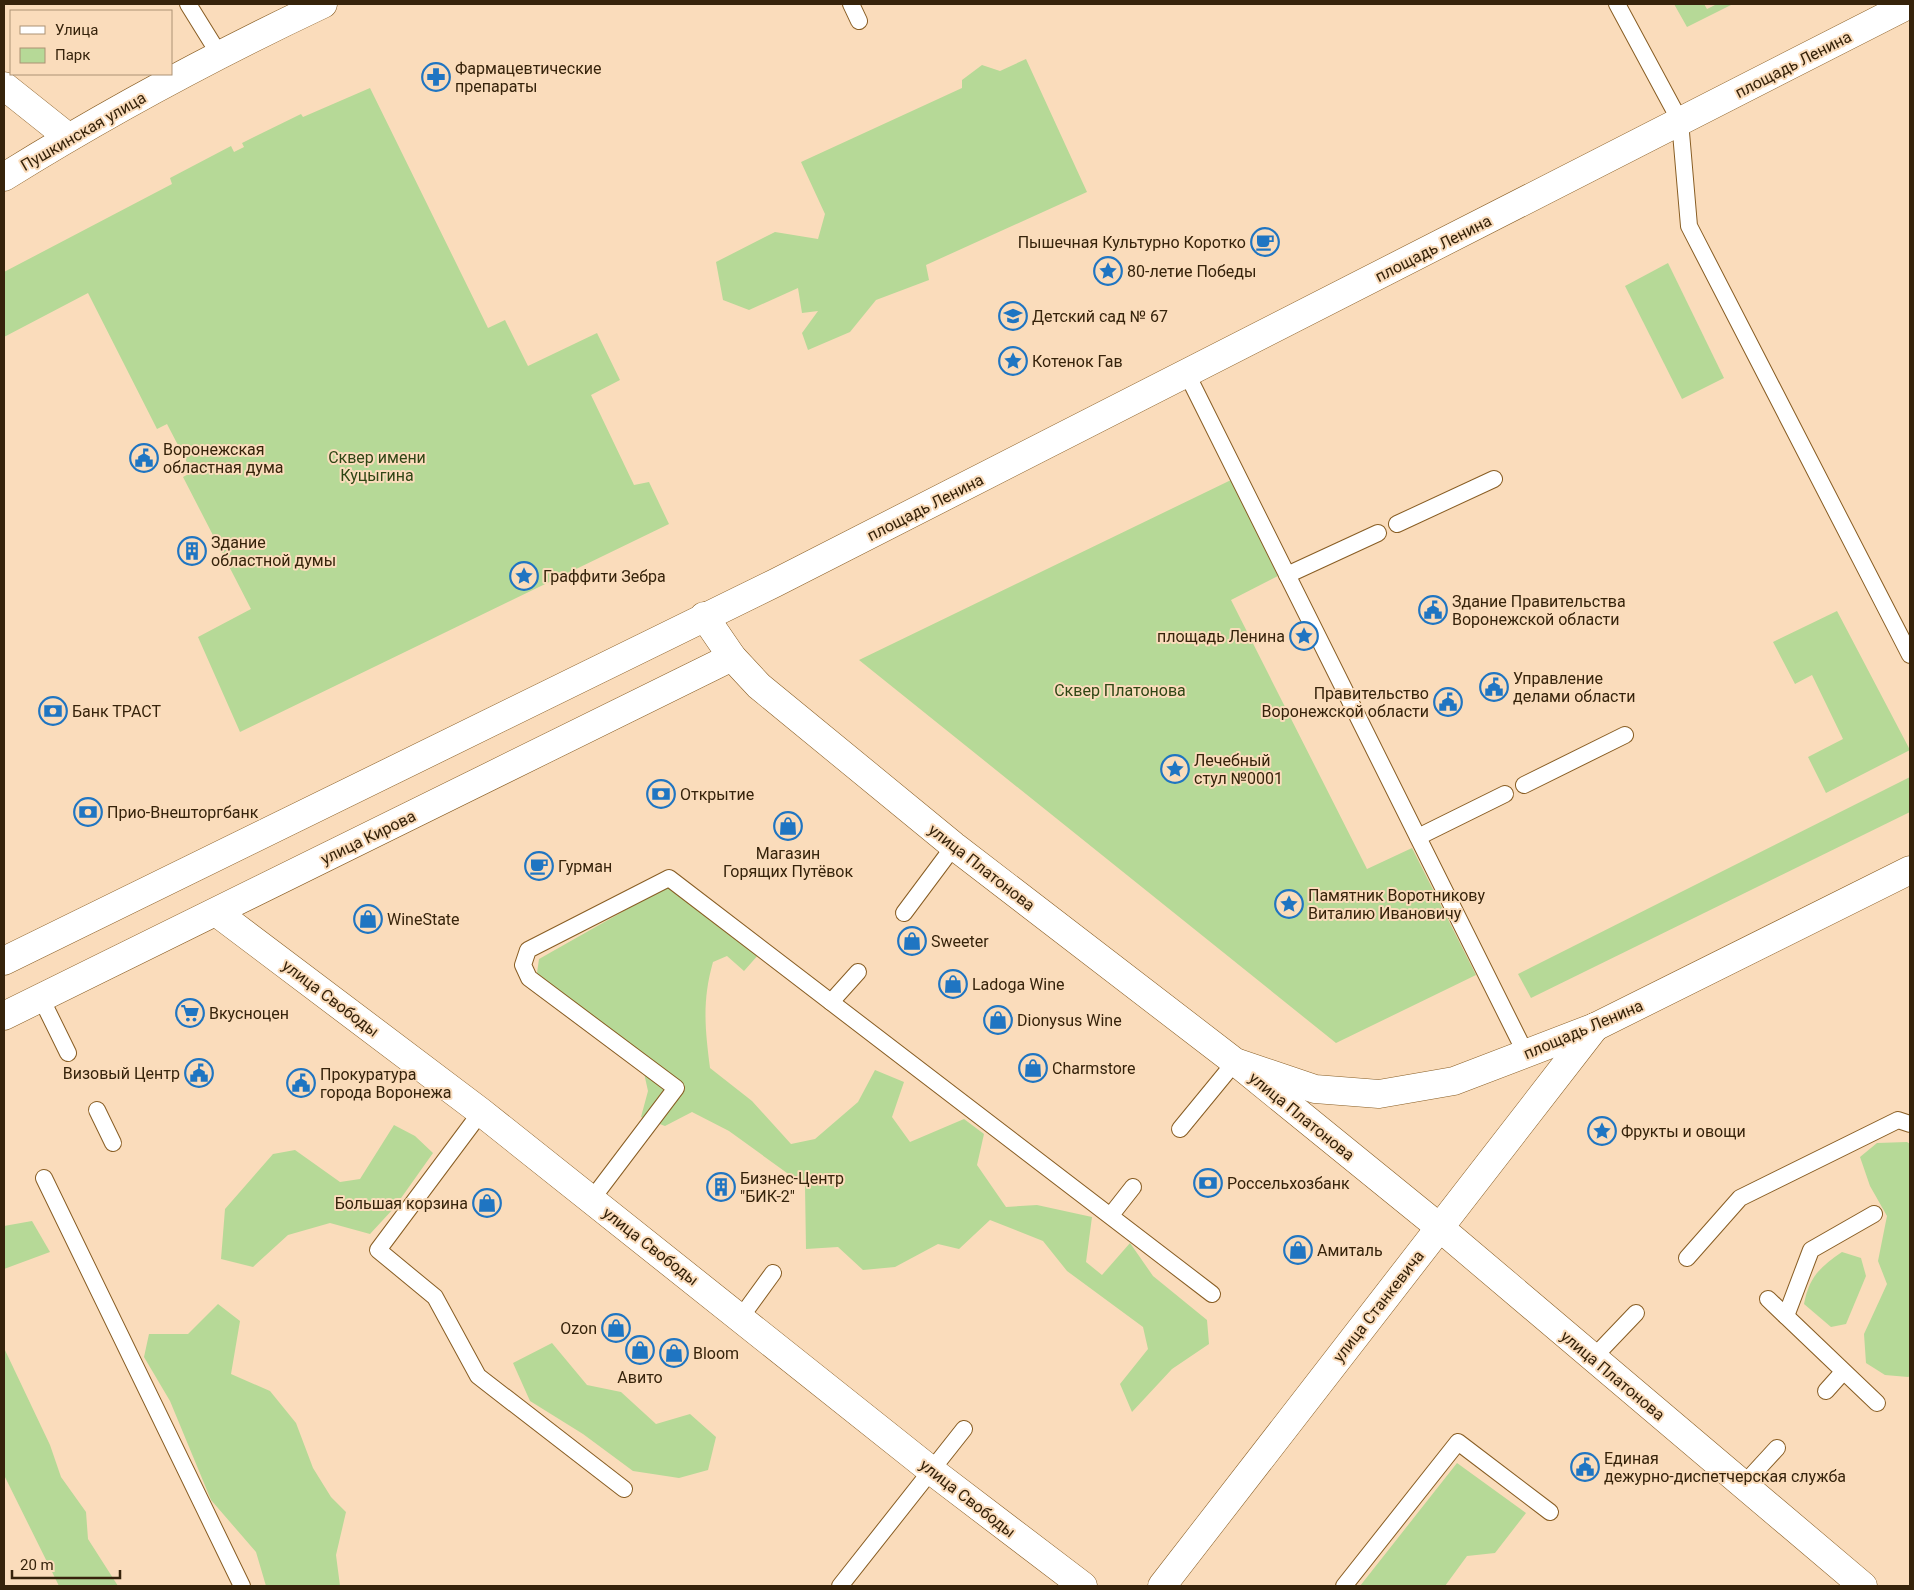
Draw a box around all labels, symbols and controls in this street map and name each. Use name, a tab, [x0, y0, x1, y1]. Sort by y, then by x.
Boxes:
legend	[10, 10, 172, 75]
text: Улица	[55, 21, 98, 39]
street label: площадь Ленина	[1732, 27, 1855, 102]
text: Парк	[55, 46, 90, 64]
place label: Фармацевтические препараты	[455, 59, 602, 96]
pharmacy icon: Фармацевтические препараты	[421, 62, 451, 92]
street label: Пушкинская улица	[17, 88, 149, 175]
street label: площадь Ленина	[1372, 211, 1495, 286]
cafe icon: Пышечная Культурно Коротко	[1250, 227, 1280, 257]
place label: Пышечная Культурно Коротко	[1018, 233, 1246, 252]
place icon: 80-летие Победы	[1093, 256, 1123, 286]
place label: 80-летие Победы	[1127, 262, 1256, 281]
school or university icon: Детский сад № 67	[998, 301, 1028, 331]
place label: Детский сад № 67	[1032, 307, 1168, 326]
place icon: Котенок Гав	[998, 346, 1028, 376]
place label: Котенок Гав	[1032, 352, 1123, 371]
place label: Воронежская областная дума	[163, 440, 283, 477]
public building icon: Воронежская областная дума	[129, 443, 159, 473]
park label: Сквер имени Куцыгина	[328, 448, 426, 485]
street label: площадь Ленина	[864, 470, 987, 545]
place label: Здание областной думы	[211, 533, 336, 570]
building icon: Здание областной думы	[177, 536, 207, 566]
place icon: Граффити Зебра	[509, 561, 539, 591]
place label: Граффити Зебра	[543, 567, 666, 586]
place label: Здание Правительства Воронежской области	[1452, 592, 1626, 629]
public building icon: Здание Правительства Воронежской области	[1418, 595, 1448, 625]
place icon: площадь Ленина	[1289, 621, 1319, 651]
place label: площадь Ленина	[1157, 627, 1285, 646]
place label: Управление делами области	[1513, 669, 1635, 706]
public building icon: Управление делами области	[1479, 672, 1509, 702]
park label: Сквер Платонова	[1054, 681, 1186, 700]
place label: Правительство Воронежской области	[1262, 684, 1429, 721]
public building icon: Правительство Воронежской области	[1433, 687, 1463, 717]
bank icon: Банк ТРАСТ	[38, 696, 68, 726]
place label: Банк ТРАСТ	[72, 702, 161, 721]
place label: Лечебный стул №0001	[1194, 751, 1283, 788]
place icon: Лечебный стул №0001	[1160, 754, 1190, 784]
bank icon: Открытие	[646, 779, 676, 809]
place label: Открытие	[680, 785, 754, 804]
bank icon: Прио-Внешторгбанк	[73, 797, 103, 827]
place label: Прио-Внешторгбанк	[107, 803, 259, 822]
street label: улица Кирова	[318, 806, 419, 869]
shop icon: Магазин Горящих Путёвок	[773, 811, 803, 841]
street label: улица Платонова	[925, 820, 1039, 915]
place label: Магазин Горящих Путёвок	[723, 844, 853, 881]
cafe icon: Гурман	[524, 851, 554, 881]
place label: Гурман	[558, 857, 612, 876]
place label: Памятник Воротникову Виталию Ивановичу	[1308, 886, 1485, 923]
place icon: Памятник Воротникову Виталию Ивановичу	[1274, 889, 1304, 919]
shop icon: WineState	[353, 904, 383, 934]
place label: WineState	[387, 910, 460, 929]
shop icon: Sweeter	[897, 926, 927, 956]
place label: Sweeter	[931, 932, 989, 951]
street label: улица Свободы	[279, 956, 383, 1041]
shop icon: Ladoga Wine	[938, 969, 968, 999]
place label: Ladoga Wine	[972, 975, 1065, 994]
street label: площадь Ленина	[1521, 996, 1646, 1063]
supermarket icon: Вкусноцен	[175, 998, 205, 1028]
place label: Вкусноцен	[209, 1004, 289, 1023]
shop icon: Dionysus Wine	[983, 1005, 1013, 1035]
place label: Dionysus Wine	[1017, 1011, 1122, 1030]
shop icon: Charmstore	[1018, 1053, 1048, 1083]
public building icon: Визовый Центр	[184, 1058, 214, 1088]
place label: Charmstore	[1052, 1059, 1136, 1078]
place label: Визовый Центр	[63, 1064, 180, 1083]
place label: Прокуратура города Воронежа	[320, 1065, 451, 1102]
public building icon: Прокуратура города Воронежа	[286, 1068, 316, 1098]
street label: улица Платонова	[1245, 1068, 1358, 1165]
place icon: Фрукты и овощи	[1587, 1116, 1617, 1146]
place label: Фрукты и овощи	[1621, 1122, 1746, 1141]
bank icon: Россельхозбанк	[1193, 1168, 1223, 1198]
place label: Бизнес-Центр "БИК-2"	[740, 1169, 844, 1206]
building icon: Бизнес-Центр "БИК-2"	[706, 1172, 736, 1202]
place label: Россельхозбанк	[1227, 1174, 1350, 1193]
shop icon: Большая корзина	[472, 1188, 502, 1218]
place label: Большая корзина	[335, 1194, 468, 1213]
street label: улица Свободы	[599, 1203, 702, 1290]
shop icon: Амиталь	[1283, 1235, 1313, 1265]
place label: Амиталь	[1317, 1241, 1383, 1260]
street label: улица Станкевича	[1329, 1247, 1428, 1366]
shop icon: Ozon	[601, 1313, 631, 1343]
place label: Ozon	[560, 1319, 597, 1338]
street label: улица Платонова	[1557, 1326, 1669, 1424]
shop icon: Авито	[625, 1335, 655, 1365]
shop icon: Bloom	[659, 1338, 689, 1368]
place label: Bloom	[693, 1344, 739, 1363]
place label: Авито	[617, 1368, 663, 1387]
place label: Единая дежурно-диспетчерская служба	[1604, 1449, 1846, 1486]
public building icon: Единая дежурно-диспетчерская служба	[1570, 1452, 1600, 1482]
street label: улица Свободы	[916, 1455, 1019, 1542]
scale bar	[12, 1548, 120, 1580]
text: 20 m	[20, 1556, 54, 1574]

